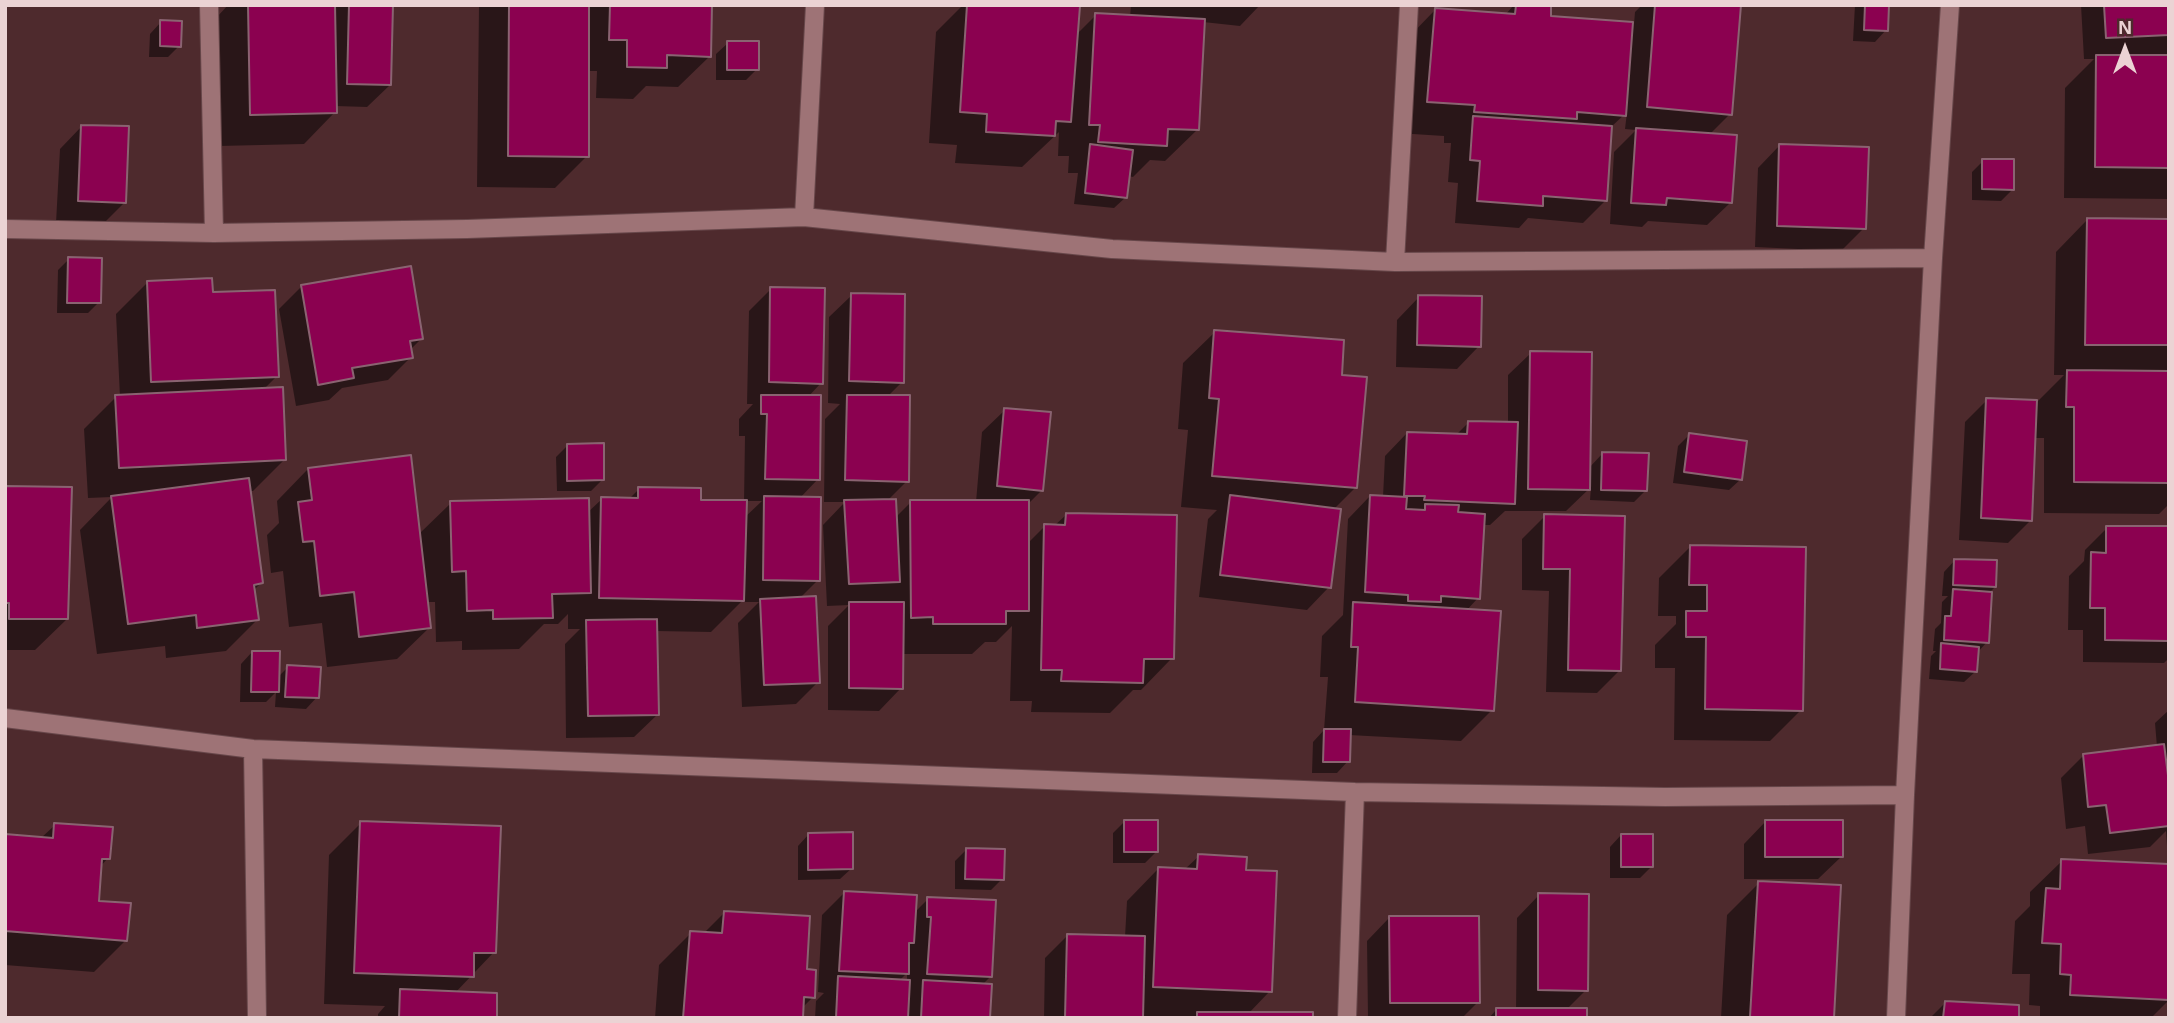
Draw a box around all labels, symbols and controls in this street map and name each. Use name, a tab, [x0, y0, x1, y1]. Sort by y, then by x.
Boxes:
north arrow	[2090, 14, 2160, 84]
text: N	[2118, 17, 2132, 38]

